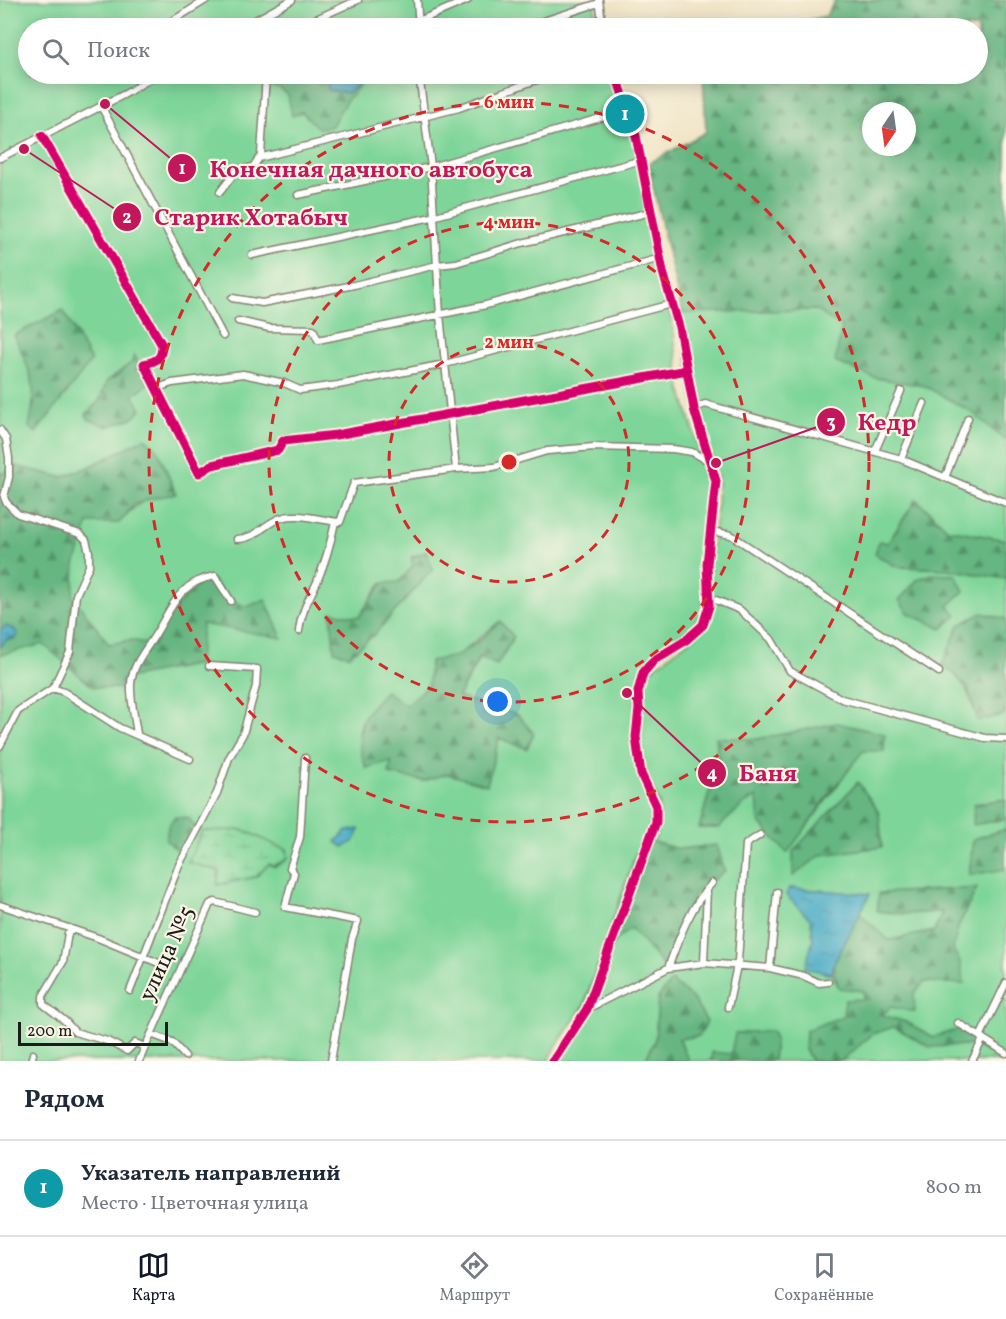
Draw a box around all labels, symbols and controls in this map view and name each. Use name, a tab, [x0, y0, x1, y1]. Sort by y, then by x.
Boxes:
search box	[18, 18, 988, 84]
icon: search	[39, 35, 72, 68]
text: Поиск	[87, 36, 150, 67]
text: 6 мин	[484, 91, 534, 116]
pin: 1	[606, 92, 644, 136]
north arrow	[862, 102, 916, 156]
callout: Конечная дачного автобуса	[167, 147, 544, 189]
text: Конечная дачного автобуса	[209, 154, 533, 188]
text: 1	[178, 157, 186, 182]
callout: Старик Хотабыч	[112, 196, 360, 238]
text: Старик Хотабыч	[154, 202, 348, 236]
text: 2	[122, 206, 132, 231]
text: 4 мин	[483, 211, 535, 236]
text: 2 мин	[484, 331, 534, 356]
callout: Кедр	[816, 401, 929, 443]
text: Кедр	[858, 407, 916, 441]
text: 3	[826, 411, 836, 436]
centre of rings	[499, 452, 519, 472]
your location	[483, 687, 512, 716]
callout: Баня	[697, 752, 809, 794]
text: Баня	[739, 758, 797, 792]
text: 4	[707, 762, 718, 787]
street label: улица №5	[132, 901, 204, 1007]
scale bar	[18, 1019, 168, 1046]
text: 200 m	[27, 1021, 72, 1043]
text: Рядом	[24, 1082, 104, 1118]
text: Указатель направлений	[81, 1159, 340, 1190]
text: 1	[39, 1174, 48, 1202]
text: 800 m	[926, 1174, 982, 1202]
text: Место · Цветочная улица	[81, 1190, 309, 1218]
tab: Карта	[132, 1249, 175, 1307]
tab: Маршрут	[439, 1249, 510, 1307]
tab: Сохранённые	[774, 1249, 874, 1307]

